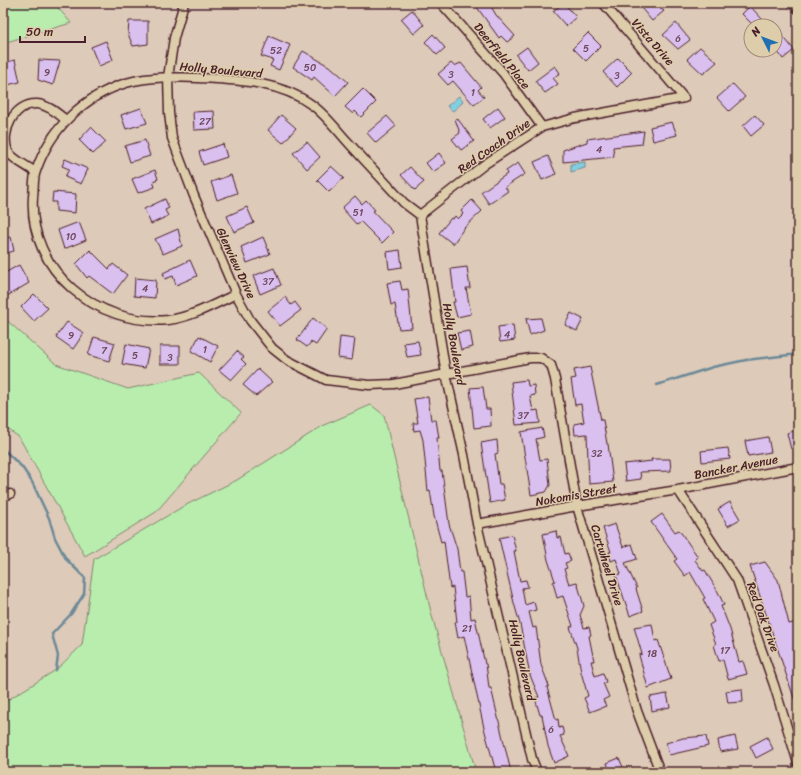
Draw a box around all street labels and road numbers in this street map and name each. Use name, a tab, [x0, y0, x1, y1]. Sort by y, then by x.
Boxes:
street label: Vista Drive	[626, 13, 680, 71]
street label: Deerfield Place	[468, 18, 536, 94]
street label: Holly Boulevard	[179, 55, 265, 85]
street label: Red Coach Drive	[453, 113, 535, 179]
street label: Glenview Drive	[210, 224, 262, 302]
street label: Holly Boulevard	[436, 301, 472, 389]
street label: Bancker Avenue	[692, 448, 780, 486]
street label: Nokomis Street	[534, 477, 620, 513]
street label: Cartwheel Drive	[584, 522, 630, 608]
street label: Red Oak Drive	[740, 579, 786, 655]
street label: Holly Boulevard	[502, 617, 542, 705]

